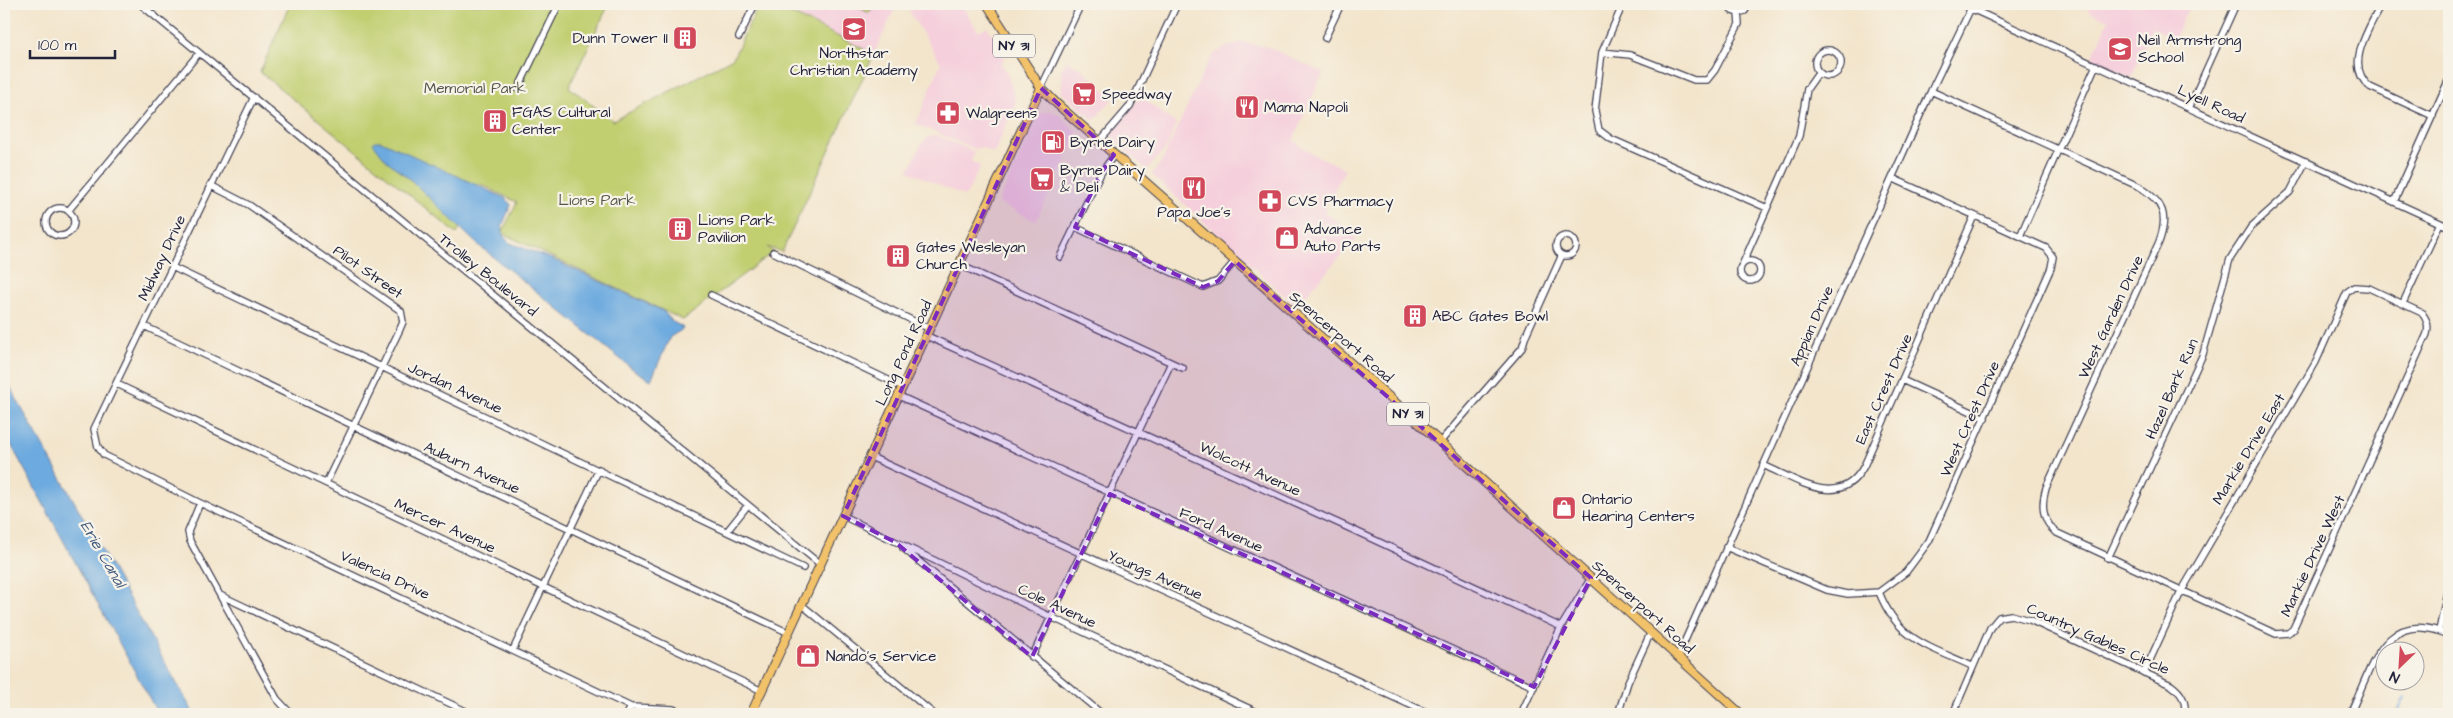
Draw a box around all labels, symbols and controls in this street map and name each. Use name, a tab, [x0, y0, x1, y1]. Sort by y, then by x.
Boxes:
school or university icon: Northstar Christian Academy	[841, 16, 867, 42]
building icon: Dunn Tower II	[672, 25, 698, 51]
scale bar	[30, 28, 115, 60]
place label: Dunn Tower II	[573, 28, 668, 49]
place label: Neil Armstrong School	[2138, 30, 2242, 68]
road number: NY 31	[993, 34, 1035, 58]
text: 100 m	[38, 35, 77, 56]
school or university icon: Neil Armstrong School	[2107, 36, 2133, 62]
place label: Northstar Christian Academy	[790, 43, 918, 82]
park label: Memorial Park	[424, 78, 526, 99]
street label: Lyell Road	[2174, 79, 2248, 130]
supermarket icon: Speedway	[1071, 81, 1097, 107]
place label: Speedway	[1102, 84, 1172, 106]
restaurant icon: Mama Napoli	[1234, 94, 1260, 120]
place label: Mama Napoli	[1264, 97, 1349, 118]
pharmacy icon: Walgreens	[935, 100, 961, 126]
place label: FGAS Cultural Center	[512, 102, 611, 140]
place label: Walgreens	[966, 103, 1038, 125]
building icon: FGAS Cultural Center	[482, 108, 508, 134]
fuel station icon: Byrne Dairy	[1040, 129, 1066, 155]
place label: Byrne Dairy	[1070, 132, 1155, 154]
place label: Byrne Dairy & Deli	[1060, 160, 1145, 198]
supermarket icon: Byrne Dairy & Deli	[1029, 166, 1055, 192]
restaurant icon: Papa Joe's	[1181, 175, 1207, 201]
pharmacy icon: CVS Pharmacy	[1257, 188, 1283, 214]
park label: Lions Park	[559, 190, 635, 211]
place label: CVS Pharmacy	[1288, 191, 1394, 213]
place label: Papa Joe's	[1157, 202, 1231, 223]
place label: Lions Park Pavilion	[698, 210, 775, 248]
street label: Midway Drive	[133, 212, 192, 305]
building icon: Lions Park Pavilion	[667, 216, 693, 242]
place label: Advance Auto Parts	[1304, 219, 1381, 257]
shop icon: Advance Auto Parts	[1274, 225, 1300, 251]
street label: Trolley Boulevard	[433, 229, 542, 322]
place label: Gates Wesleyan Church	[916, 237, 1026, 275]
street label: Pilot Street	[329, 240, 407, 304]
building icon: Gates Wesleyan Church	[885, 243, 911, 269]
street label: West Garden Drive	[2073, 252, 2149, 382]
street label: Appian Drive	[1785, 282, 1839, 370]
street label: Spencerport Road	[1285, 286, 1398, 388]
street label: Long Pond Road	[870, 297, 939, 409]
building icon: ABC Gates Bowl	[1402, 303, 1428, 329]
place label: ABC Gates Bowl	[1432, 306, 1548, 327]
street label: East Crest Drive	[1850, 330, 1918, 448]
street label: Hazel Bark Run	[2140, 335, 2204, 443]
street label: Jordan Avenue	[404, 357, 506, 419]
street label: West Crest Drive	[1935, 358, 2005, 480]
street label: Markie Drive East	[2208, 390, 2290, 508]
road number: NY 31	[1387, 402, 1429, 426]
street label: Wolcott Avenue	[1196, 436, 1304, 502]
street label: Auburn Avenue	[421, 437, 523, 499]
place label: Ontario Hearing Centers	[1582, 489, 1695, 528]
street label: Markie Drive West	[2276, 492, 2350, 620]
street label: Mercer Avenue	[391, 493, 499, 559]
shop icon: Ontario Hearing Centers	[1551, 495, 1577, 521]
street label: Ford Avenue	[1176, 502, 1266, 558]
water label: Erie Canal	[75, 516, 132, 594]
street label: Valencia Drive	[337, 545, 433, 605]
street label: Youngs Avenue	[1104, 545, 1206, 606]
street label: Spencerport Road	[1587, 555, 1699, 659]
street label: Cole Avenue	[1014, 579, 1100, 633]
street label: Country Gables Circle	[2023, 598, 2173, 681]
north arrow	[2376, 640, 2426, 690]
shop icon: Nando's Service	[795, 643, 821, 669]
place label: Nando's Service	[826, 646, 936, 667]
text: N	[2387, 666, 2403, 688]

